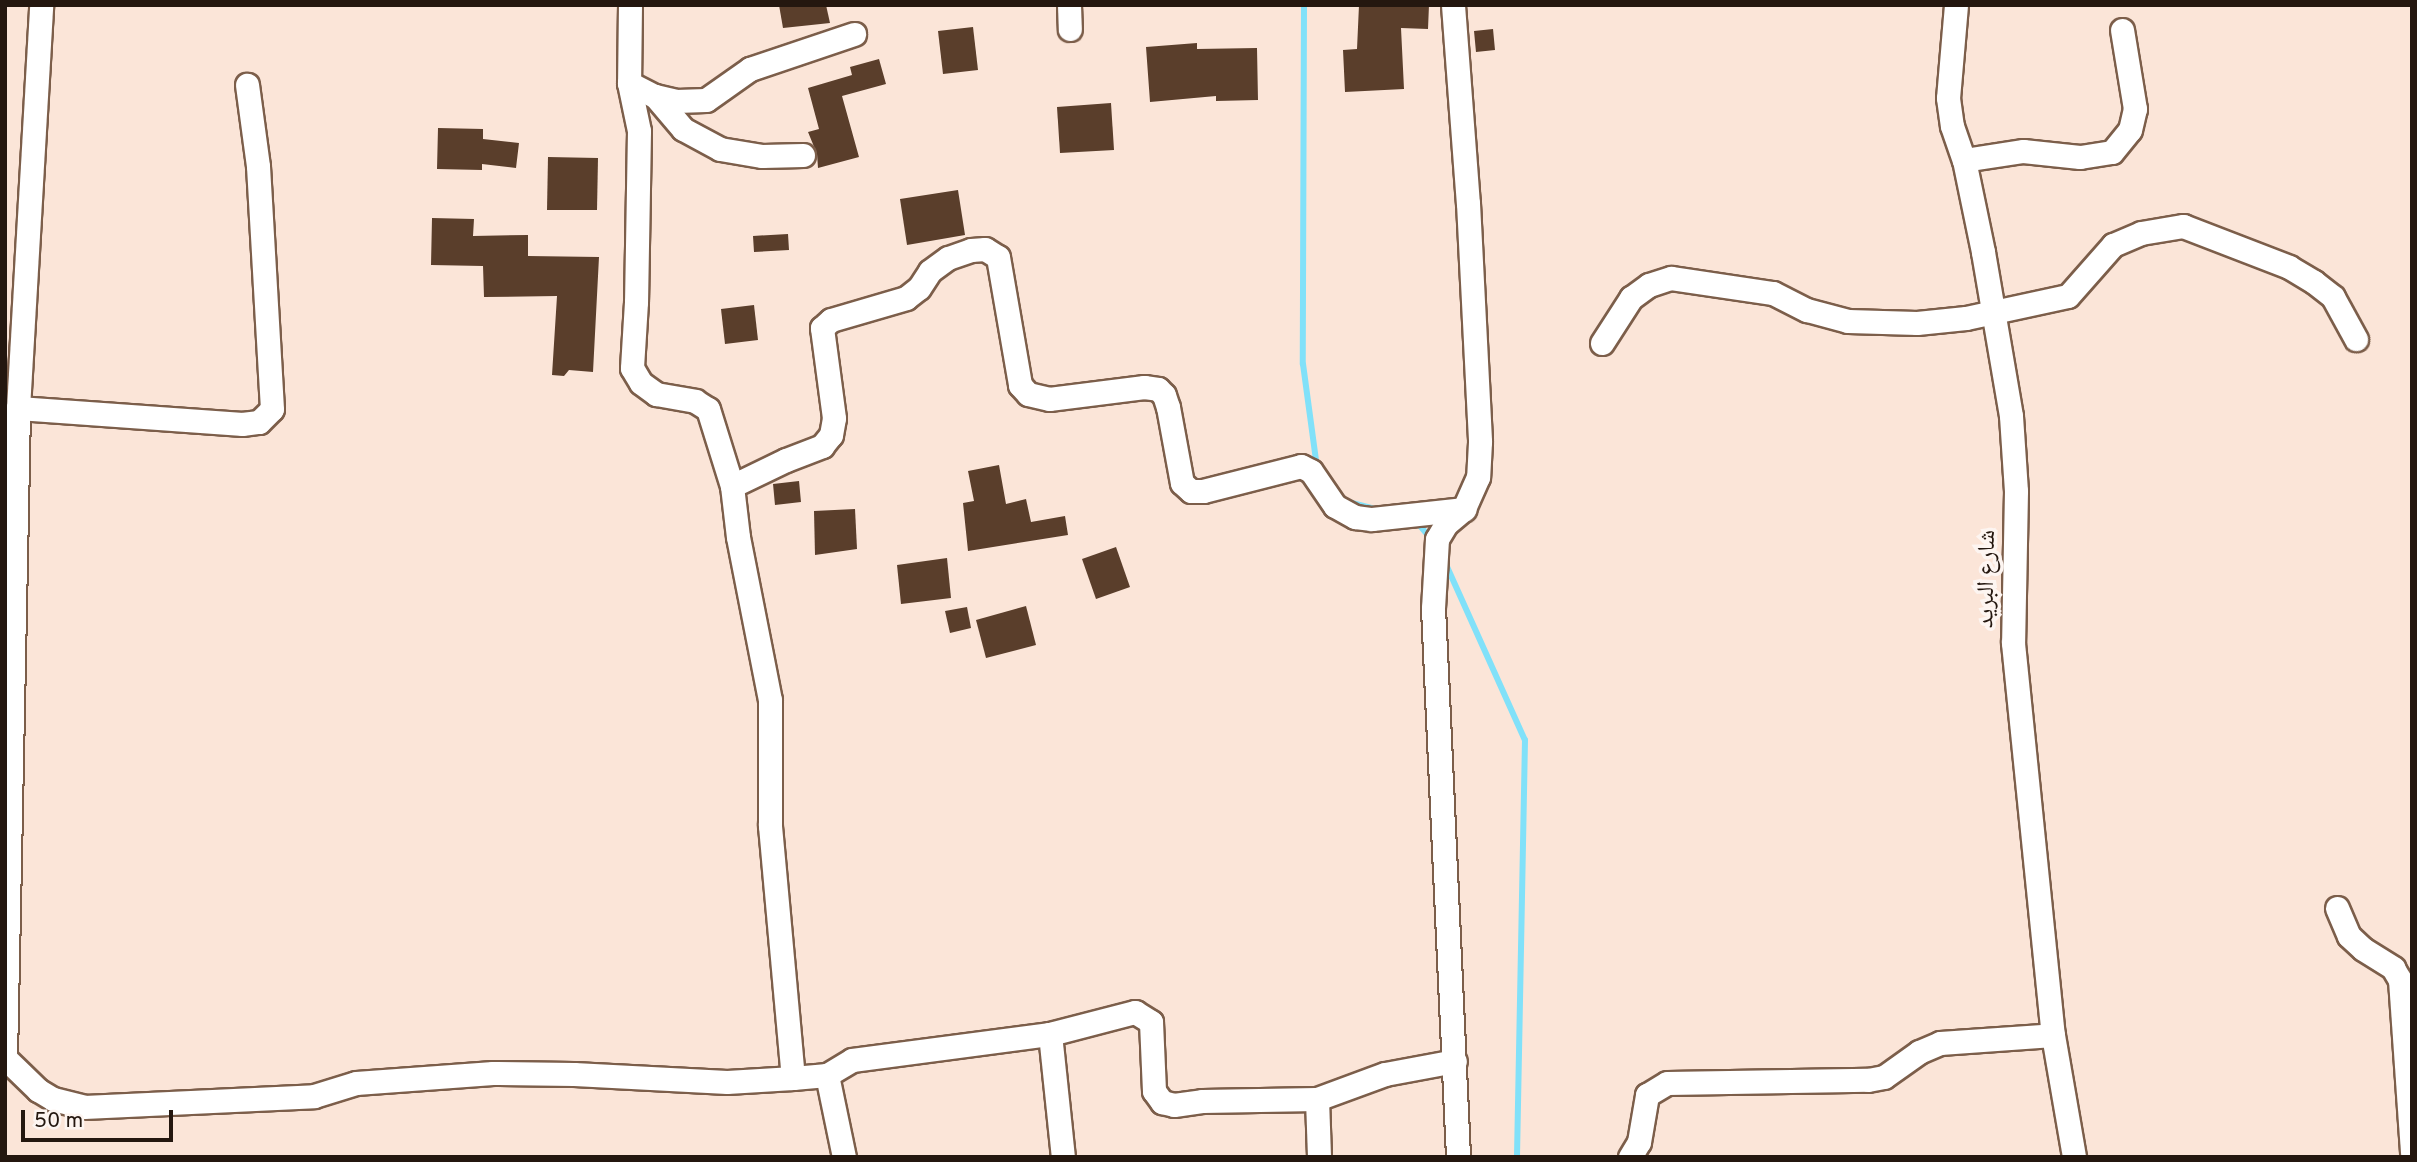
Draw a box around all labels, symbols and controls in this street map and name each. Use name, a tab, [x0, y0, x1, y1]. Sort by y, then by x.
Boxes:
street label: شارع البريد	[1973, 530, 2003, 628]
scale bar	[24, 1096, 177, 1140]
text: 50 m	[34, 1108, 83, 1135]

